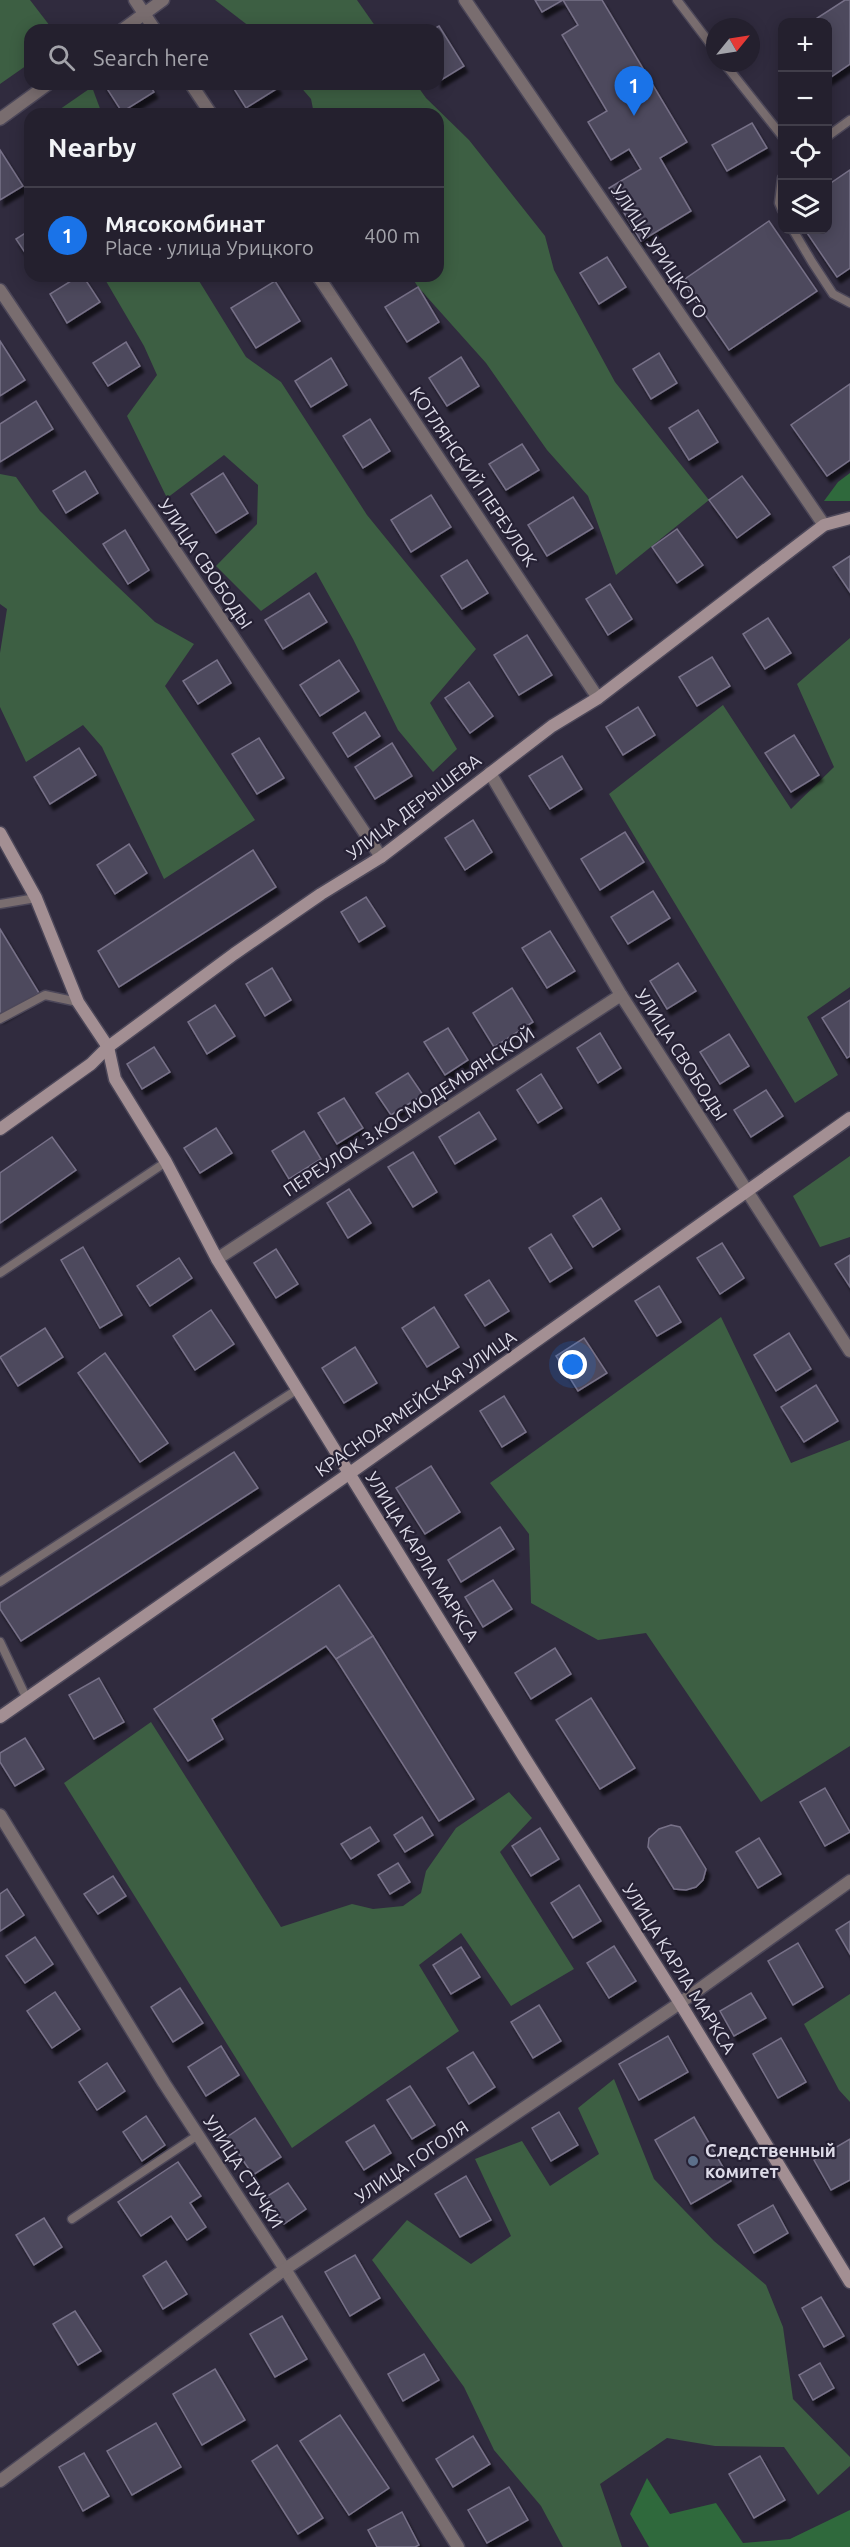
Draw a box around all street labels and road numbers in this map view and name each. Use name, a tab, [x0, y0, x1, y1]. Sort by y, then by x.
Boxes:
street label: УЛИЦА УРИЦКОГО	[608, 181, 712, 322]
street label: КОТЛЯНСКИЙ ПЕРЕУЛОК	[406, 383, 541, 570]
street label: УЛИЦА СВОБОДЫ	[155, 495, 257, 632]
street label: УЛИЦА ДЕРЫШЕВА	[342, 749, 485, 863]
street label: УЛИЦА СВОБОДЫ	[632, 985, 732, 1124]
street label: ПЕРЕУЛОК З.КОСМОДЕМЬЯНСКОЙ	[279, 1022, 538, 1200]
street label: КРАСНОАРМЕЙСКАЯ УЛИЦА	[311, 1326, 520, 1480]
street label: УЛИЦА КАРЛА МАРКСА	[362, 1468, 484, 1645]
street label: УЛИЦА КАРЛА МАРКСА	[619, 1880, 741, 2057]
street label: УЛИЦА СТУЧКИ	[200, 2111, 288, 2231]
street label: УЛИЦА ГОГОЛЯ	[351, 2116, 472, 2206]

